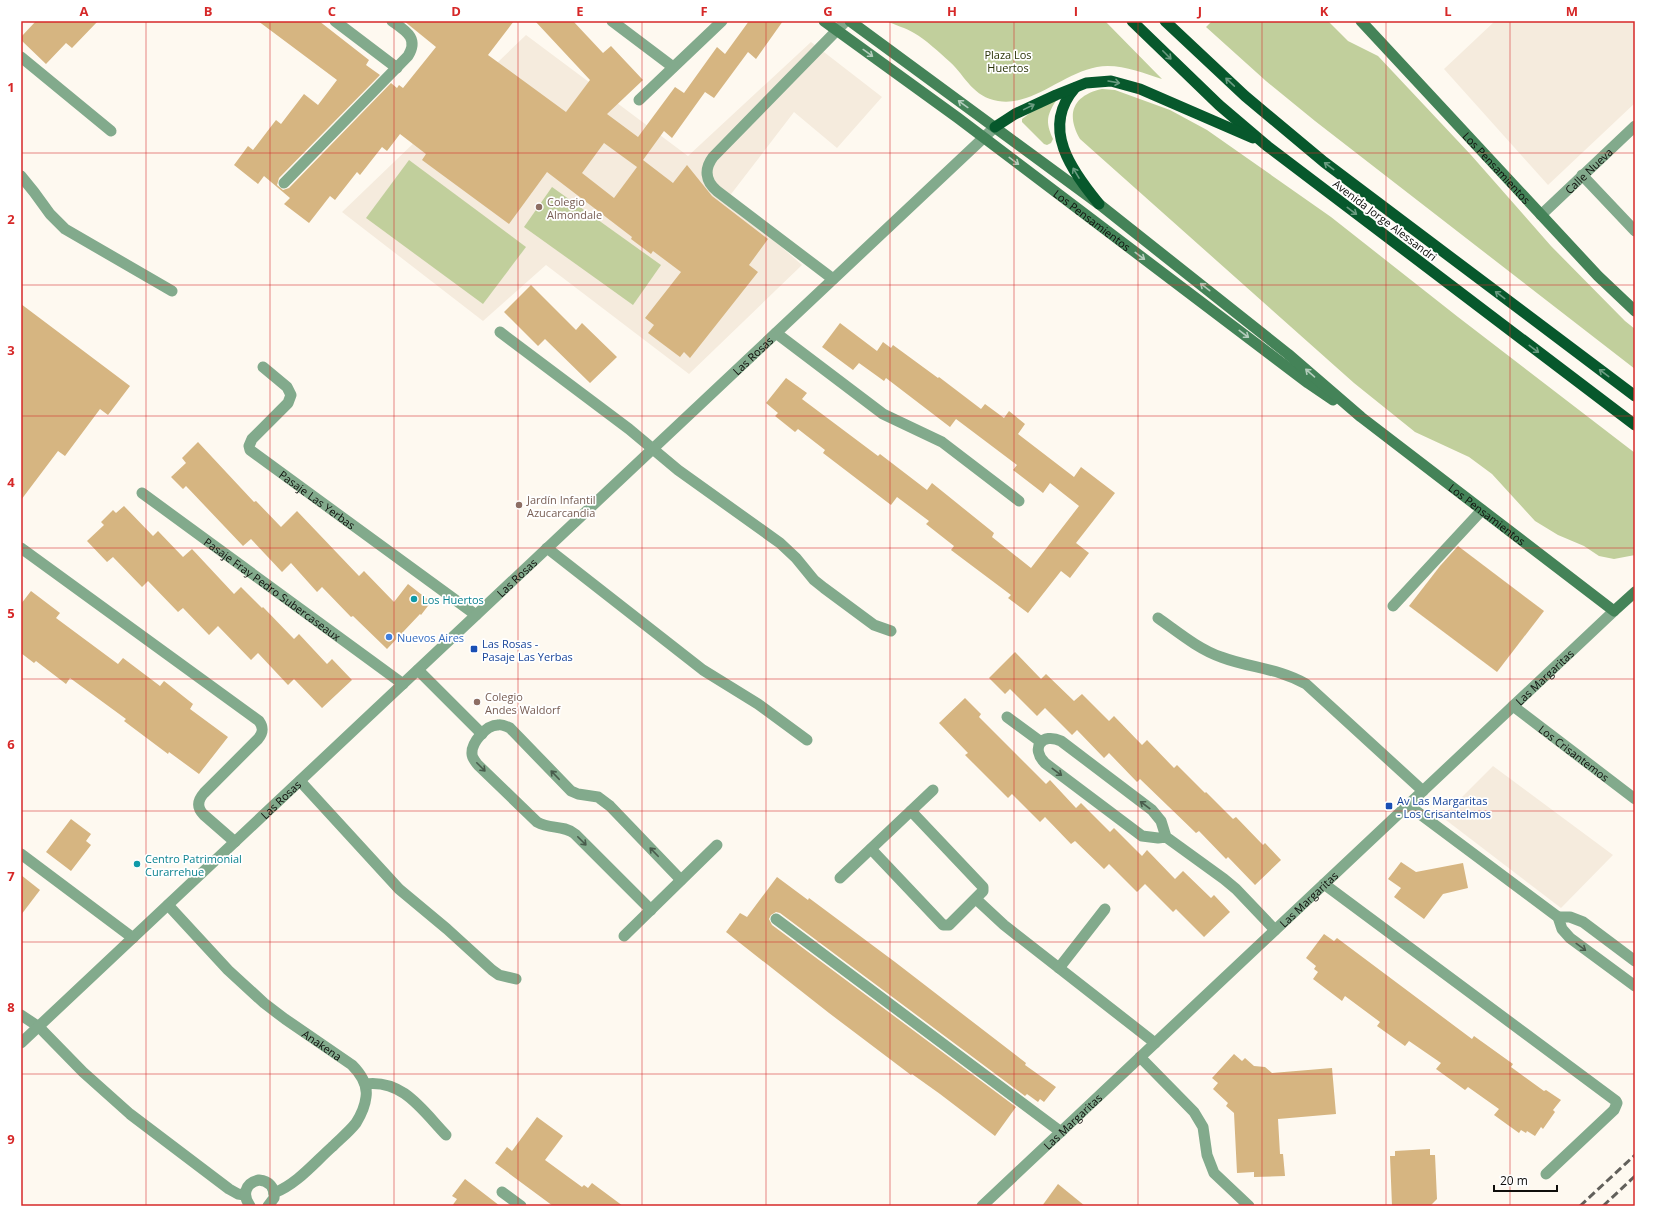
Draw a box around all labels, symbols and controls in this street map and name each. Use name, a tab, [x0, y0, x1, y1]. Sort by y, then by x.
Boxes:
text: A	[80, 2, 89, 20]
text: B	[204, 2, 213, 20]
text: C	[328, 2, 336, 20]
text: D	[451, 2, 461, 20]
text: E	[576, 2, 584, 20]
text: F	[700, 2, 708, 20]
text: G	[823, 2, 833, 20]
text: H	[947, 2, 957, 20]
text: I	[1074, 2, 1078, 20]
text: J	[1197, 2, 1202, 20]
text: K	[1320, 2, 1329, 20]
text: L	[1444, 2, 1452, 20]
text: M	[1566, 2, 1578, 20]
park label: Plaza Los Huertos	[984, 47, 1032, 75]
one-way arrow	[863, 49, 874, 57]
one-way arrow	[1162, 51, 1172, 60]
text: 1	[7, 78, 15, 96]
one-way arrow	[1224, 78, 1235, 87]
one-way arrow	[1107, 79, 1120, 87]
one-way arrow	[958, 99, 969, 108]
one-way arrow	[1022, 103, 1034, 111]
street label: Los Pensamientos	[1460, 128, 1534, 207]
street label: Calle Nueva	[1561, 144, 1615, 197]
one-way arrow	[1008, 156, 1019, 165]
one-way arrow	[1324, 161, 1335, 170]
one-way arrow	[1071, 167, 1079, 179]
street label: Avenida Jorge Alessandri	[1330, 176, 1440, 264]
street label: Los Pensamientos	[1051, 186, 1134, 254]
place label: Colegio Almondale	[547, 194, 602, 222]
marker: Colegio Almondale	[534, 202, 544, 212]
one-way arrow	[1346, 207, 1357, 216]
text: 2	[7, 210, 15, 228]
one-way arrow	[1135, 251, 1146, 260]
one-way arrow	[1199, 283, 1210, 292]
one-way arrow	[1495, 291, 1506, 299]
one-way arrow	[1238, 330, 1249, 339]
street label: Las Rosas	[729, 333, 776, 378]
text: 3	[7, 341, 15, 359]
one-way arrow	[1528, 345, 1539, 353]
one-way arrow	[1306, 369, 1316, 378]
one-way arrow	[1598, 369, 1609, 377]
street label: Pasaje Las Yerbas	[276, 466, 359, 532]
text: 4	[7, 473, 15, 491]
street label: Los Pensamientos	[1446, 480, 1529, 548]
place label: Jardín Infantil Azucarcandia	[526, 492, 596, 520]
marker: Jardín Infantil Azucarcandia	[514, 500, 524, 510]
street label: Pasaje Fray Pedro Subercaseaux	[201, 534, 344, 644]
street label: Las Rosas	[493, 555, 540, 600]
place label: Los Huertos	[422, 592, 484, 607]
marker: Los Huertos	[409, 594, 419, 604]
text: 5	[7, 604, 15, 622]
place label: Nuevos Aires	[397, 630, 464, 645]
marker: Nuevos Aires	[384, 632, 394, 642]
place label: Las Rosas - Pasaje Las Yerbas	[482, 636, 573, 664]
marker: Las Rosas - Pasaje Las Yerbas	[469, 644, 479, 654]
street label: Las Margaritas	[1512, 646, 1577, 708]
place label: Colegio Andes Waldorf	[485, 689, 562, 717]
marker: Colegio Andes Waldorf	[472, 697, 482, 707]
street label: Los Crisantemos	[1536, 721, 1613, 784]
text: 6	[7, 735, 15, 753]
one-way arrow	[476, 762, 486, 772]
one-way arrow	[1051, 768, 1062, 776]
one-way arrow	[550, 770, 560, 780]
street label: Las Rosas	[257, 777, 304, 822]
place label: Av Las Margaritas - Los Crisantelmos	[1397, 793, 1491, 821]
one-way arrow	[1140, 801, 1151, 809]
marker: Av Las Margaritas - Los Crisantelmos	[1384, 801, 1394, 811]
one-way arrow	[577, 836, 587, 846]
one-way arrow	[650, 847, 659, 857]
place label: Centro Patrimonial Curarrehue	[145, 851, 242, 879]
marker: Centro Patrimonial Curarrehue	[132, 859, 142, 869]
text: 7	[7, 867, 15, 885]
street label: Las Margaritas	[1276, 868, 1341, 930]
one-way arrow	[1575, 942, 1586, 951]
text: 8	[7, 998, 15, 1016]
street label: Anakena	[300, 1026, 345, 1063]
street label: Las Margaritas	[1040, 1090, 1105, 1152]
text: 9	[7, 1130, 15, 1148]
scale bar	[1494, 1167, 1557, 1193]
text: 20 m	[1500, 1172, 1528, 1189]

